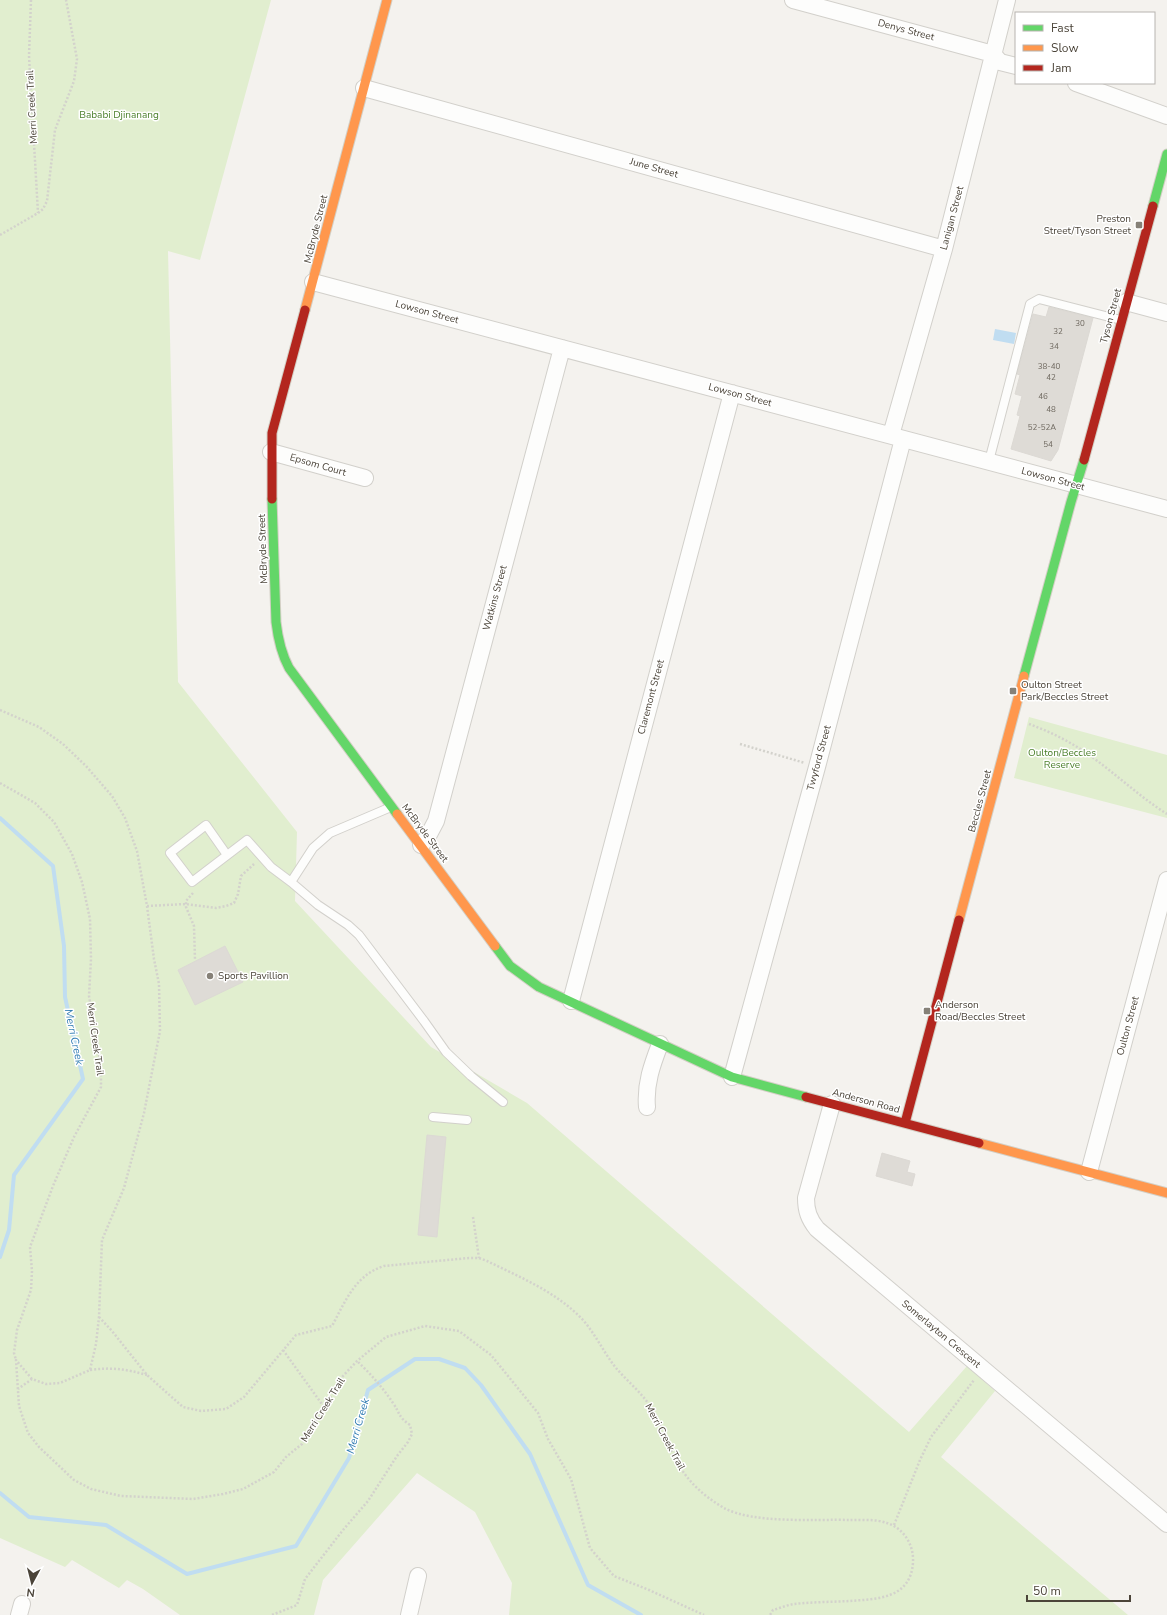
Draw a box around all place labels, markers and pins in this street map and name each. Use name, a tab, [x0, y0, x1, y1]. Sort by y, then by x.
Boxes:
place label: Preston Street/Tyson Street	[1044, 212, 1131, 238]
marker: Preston Street/Tyson Street	[1134, 220, 1144, 230]
place label: Oulton Street Park/Beccles Street	[1021, 678, 1109, 704]
marker: Oulton Street Park/Beccles Street	[1008, 686, 1018, 696]
place label: Sports Pavillion	[218, 969, 289, 983]
marker: Sports Pavillion	[205, 971, 215, 981]
place label: Anderson Road/Beccles Street	[935, 998, 1026, 1024]
marker: Anderson Road/Beccles Street	[922, 1006, 932, 1016]

